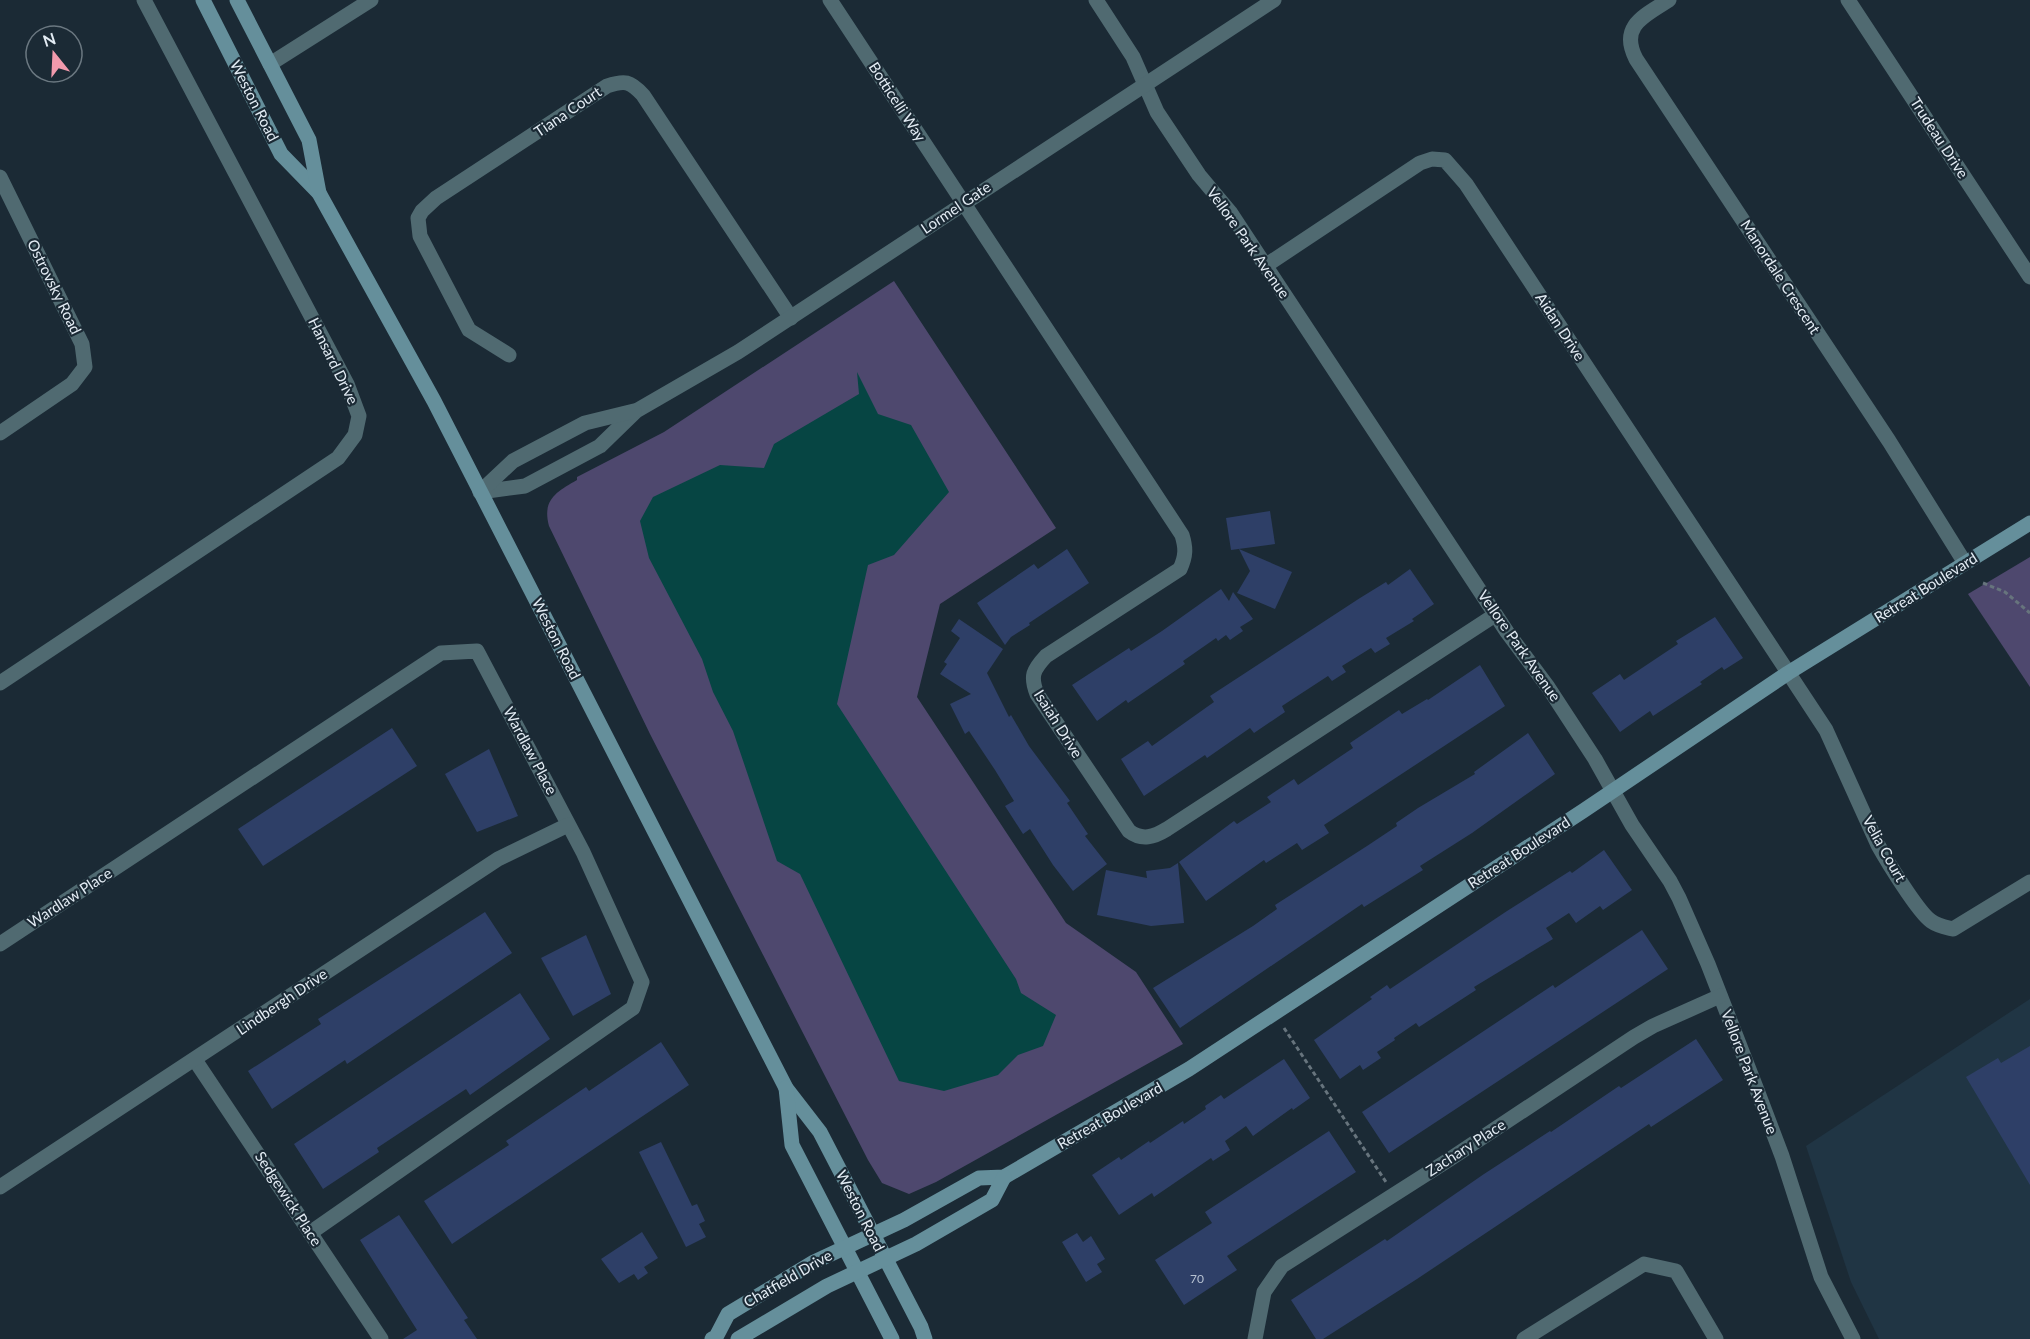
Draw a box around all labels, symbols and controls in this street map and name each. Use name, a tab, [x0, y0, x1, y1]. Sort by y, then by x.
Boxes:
north arrow	[24, 24, 84, 84]
text: N	[40, 28, 58, 50]
street label: Weston Road	[227, 57, 283, 144]
street label: Botticelli Way	[866, 58, 930, 145]
street label: Tiana Court	[530, 82, 605, 140]
street label: Trudeau Drive	[1907, 94, 1973, 181]
street label: Lormel Gate	[917, 177, 994, 237]
street label: Vellore Park Avenue	[1204, 183, 1294, 302]
street label: Manordale Crescent	[1737, 216, 1825, 337]
street label: Ostrovsky Road	[24, 236, 86, 337]
street label: Aidan Drive	[1532, 289, 1590, 364]
street label: Hansard Drive	[305, 314, 363, 407]
street label: Retreat Boulevard	[1871, 548, 1980, 626]
street label: Vellore Park Avenue	[1475, 586, 1565, 705]
street label: Weston Road	[529, 595, 585, 682]
street label: Isaiah Drive	[1031, 686, 1087, 761]
street label: Wardlaw Place	[500, 704, 562, 798]
street label: Retreat Boulevard	[1464, 812, 1573, 892]
street label: Velia Court	[1859, 812, 1911, 885]
street label: Wardlaw Place	[24, 863, 115, 931]
street label: Lindbergh Drive	[233, 964, 330, 1038]
street label: Vellore Park Avenue	[1718, 1007, 1782, 1136]
street label: Retreat Boulevard	[1054, 1078, 1165, 1152]
street label: Zachary Place	[1422, 1115, 1509, 1179]
street label: Sedgewick Place	[252, 1148, 326, 1249]
street label: Weston Road	[833, 1167, 889, 1254]
street label: Chatfield Drive	[740, 1246, 835, 1311]
house number: 70	[1190, 1271, 1204, 1286]

